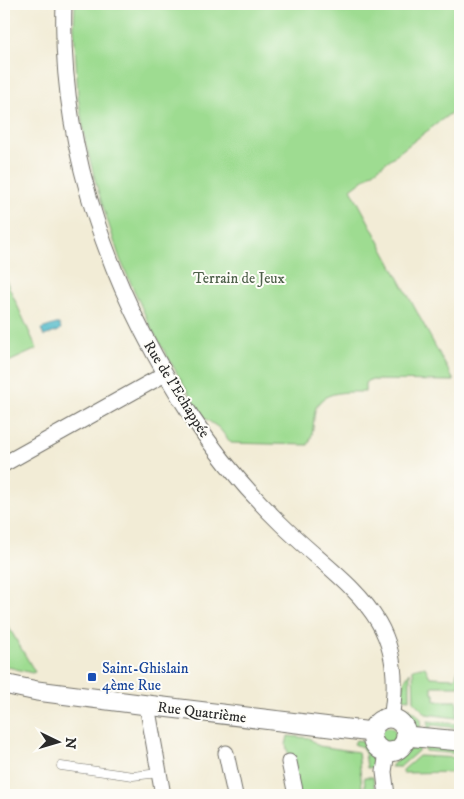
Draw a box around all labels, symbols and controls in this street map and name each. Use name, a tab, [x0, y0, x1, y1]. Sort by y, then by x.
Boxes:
park label: Terrain de Jeux	[193, 269, 286, 288]
street label: Rue de l'Echappée	[139, 337, 214, 441]
place label: Saint-Ghislain 4ème Rue	[102, 659, 189, 695]
marker: Saint-Ghislain 4ème Rue	[86, 671, 98, 683]
street label: Rue Quatrième	[156, 698, 247, 727]
north arrow	[32, 716, 82, 766]
text: N	[60, 737, 79, 750]

